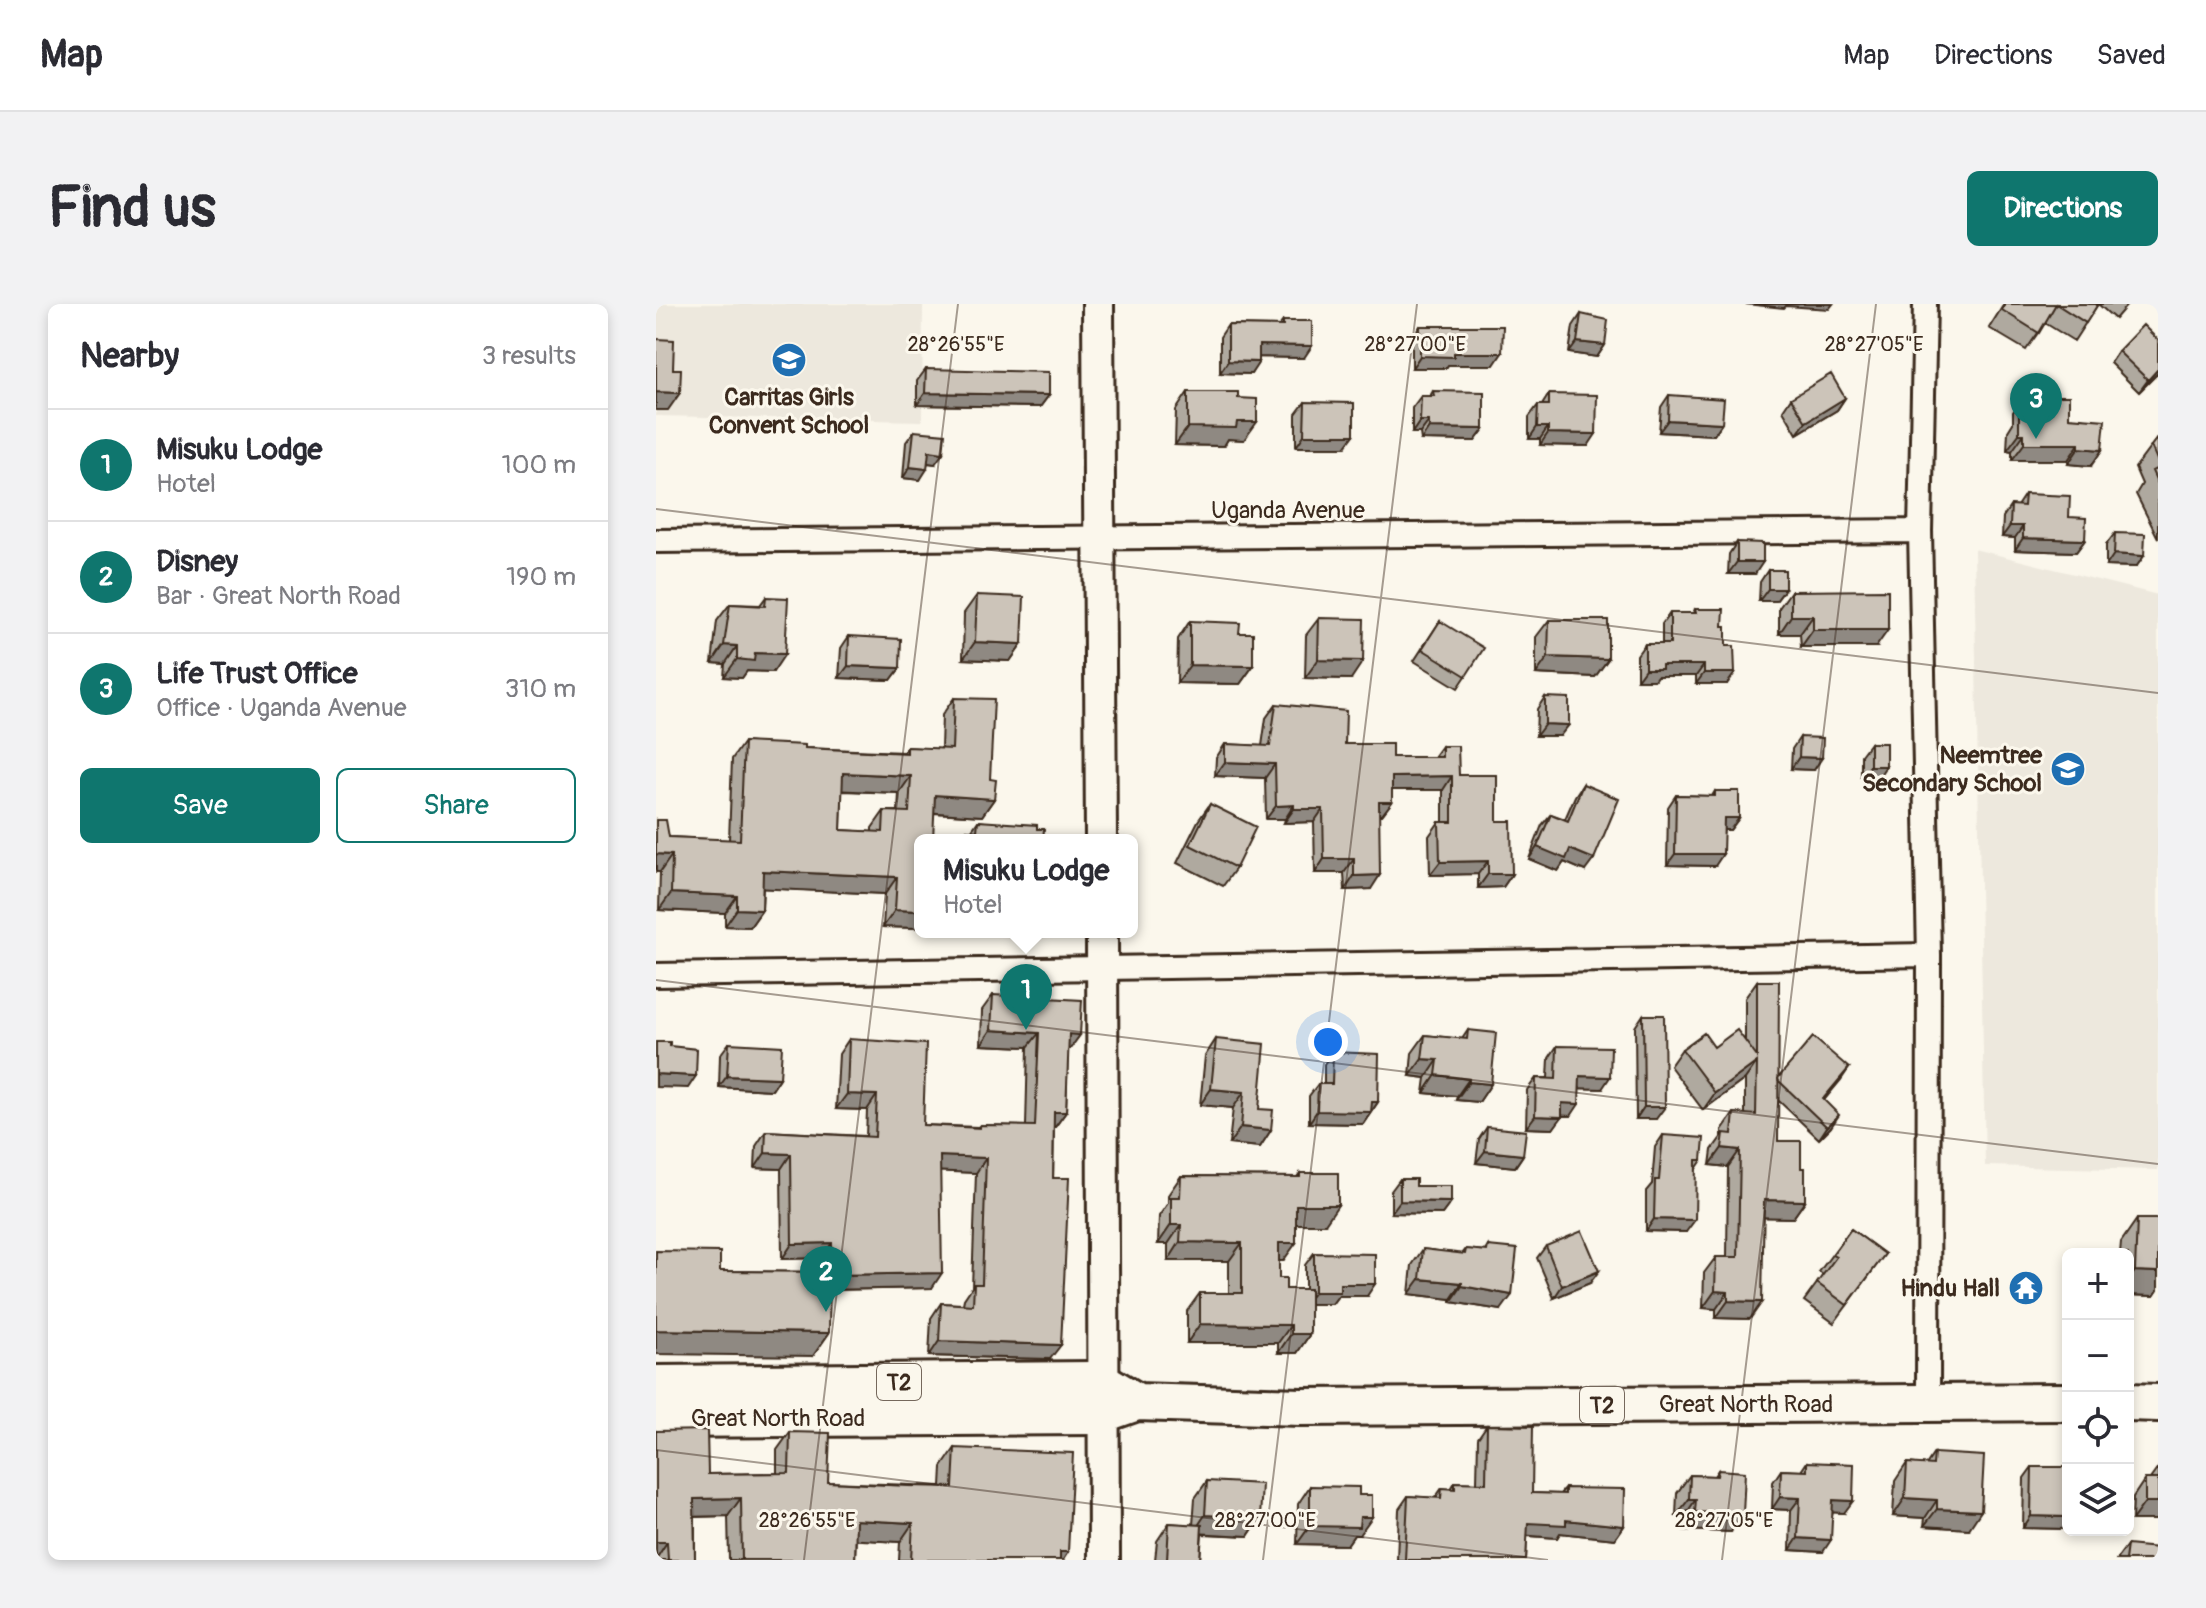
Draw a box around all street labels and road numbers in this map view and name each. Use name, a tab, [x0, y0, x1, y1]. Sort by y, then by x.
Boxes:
street label: Uganda Avenue	[1211, 496, 1365, 525]
road number: T2	[877, 1364, 921, 1400]
road number: T2	[1580, 1387, 1624, 1423]
street label: Great North Road	[1659, 1390, 1833, 1419]
street label: Great North Road	[691, 1404, 865, 1433]

